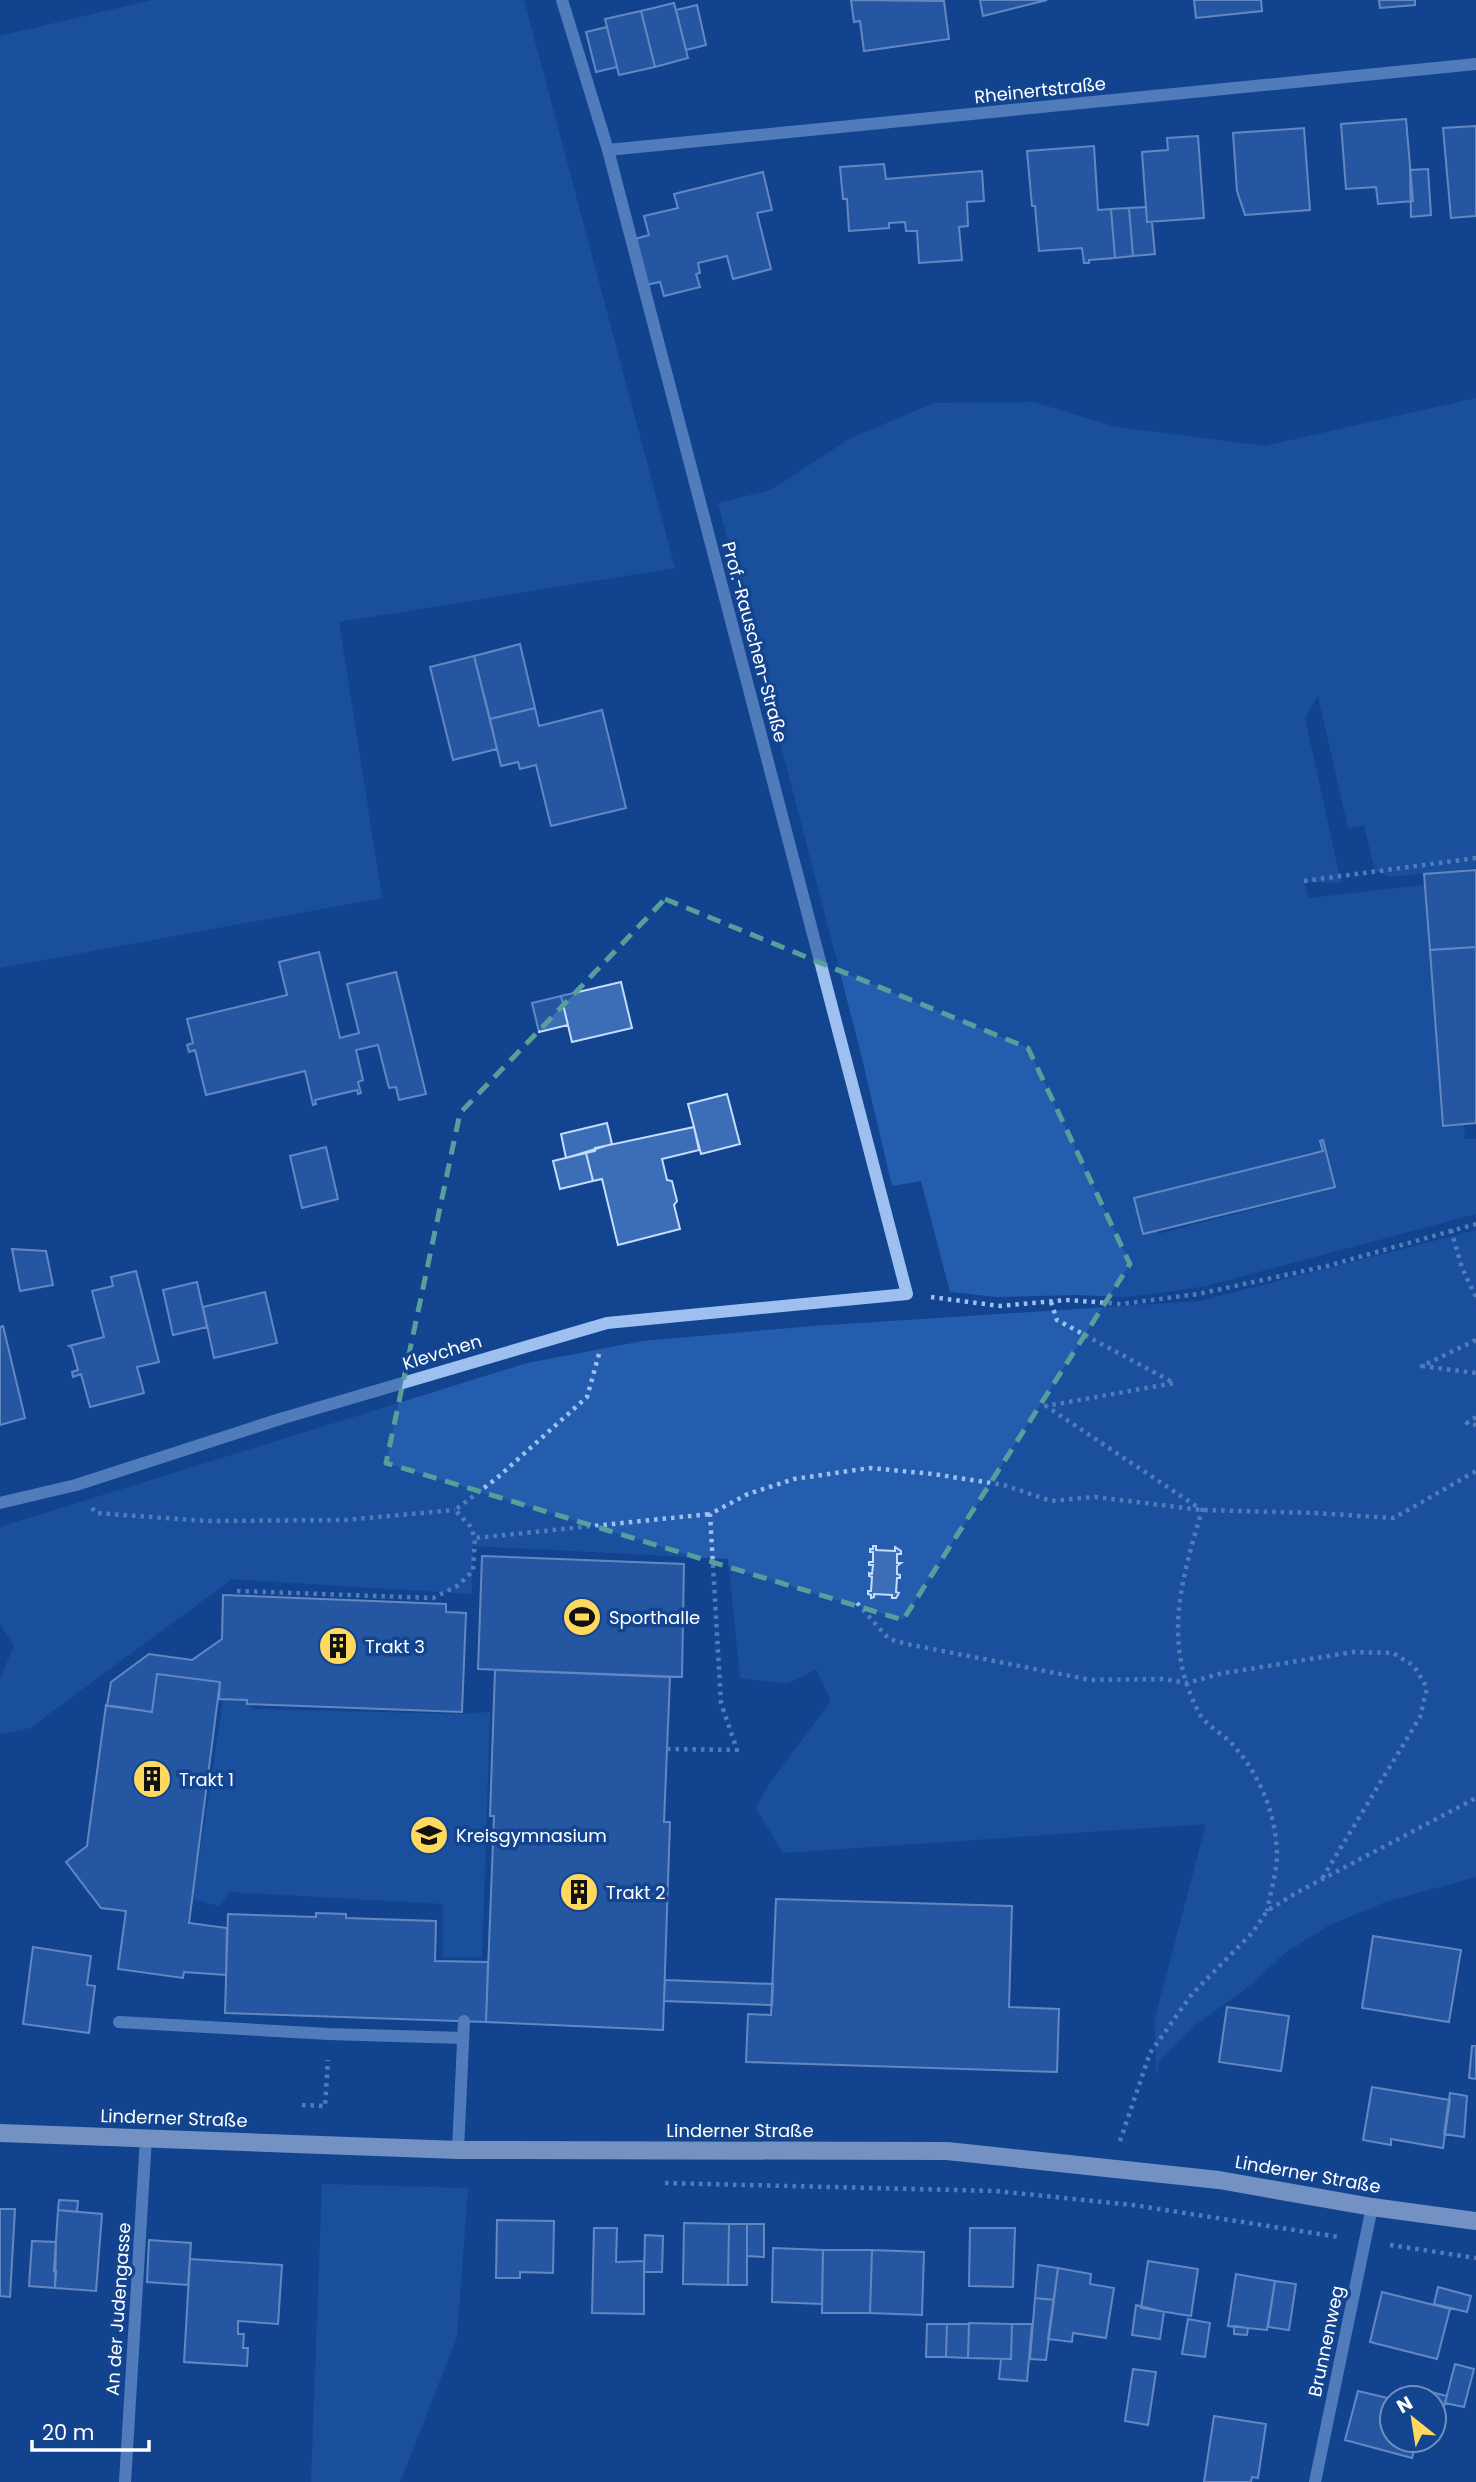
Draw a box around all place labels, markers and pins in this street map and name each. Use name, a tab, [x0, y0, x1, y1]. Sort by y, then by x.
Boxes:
sports icon: Sporthalle	[561, 1596, 603, 1638]
place label: Sporthalle	[609, 1605, 700, 1630]
building icon: Trakt 3	[317, 1625, 359, 1667]
place label: Trakt 3	[365, 1634, 425, 1659]
building icon: Trakt 1	[131, 1758, 173, 1800]
place label: Trakt 1	[179, 1767, 234, 1792]
school or university icon: Kreisgymnasium	[408, 1814, 450, 1856]
place label: Kreisgymnasium	[456, 1823, 607, 1848]
building icon: Trakt 2	[558, 1871, 600, 1913]
place label: Trakt 2	[606, 1880, 666, 1905]

